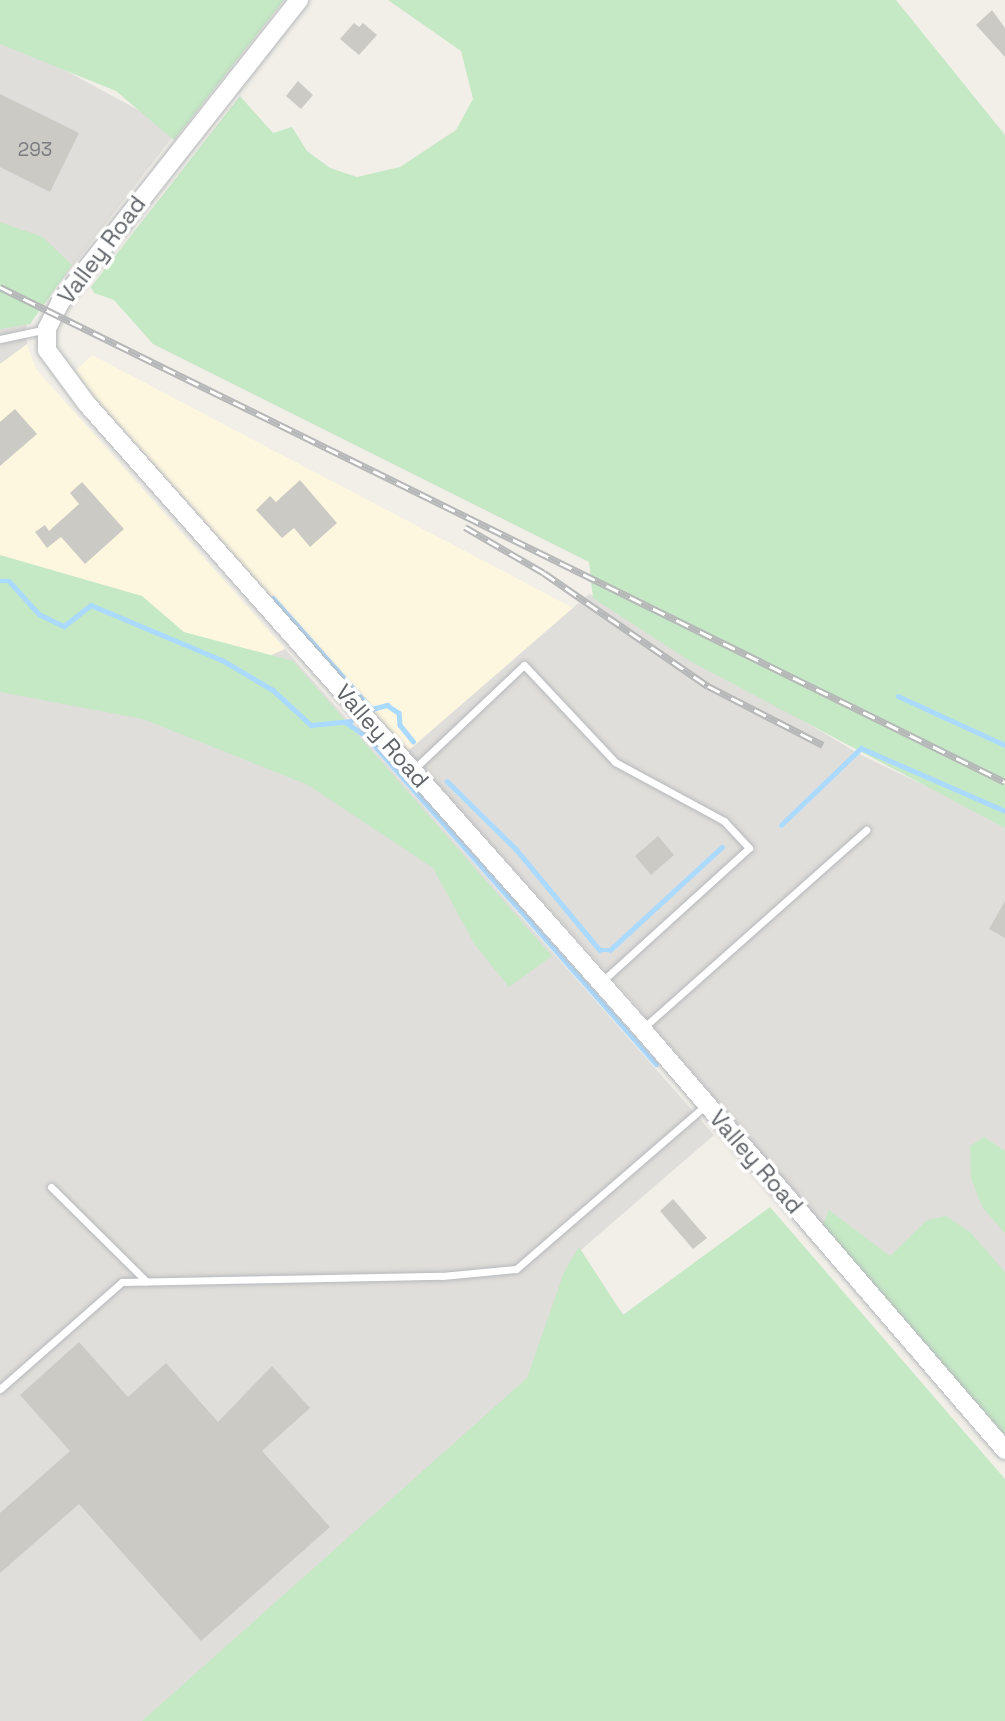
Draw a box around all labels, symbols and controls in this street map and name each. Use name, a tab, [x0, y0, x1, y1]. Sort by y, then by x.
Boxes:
house number: 293	[18, 139, 52, 161]
street label: Valley Road	[52, 191, 152, 309]
street label: Valley Road	[330, 679, 434, 793]
street label: Valley Road	[704, 1105, 808, 1219]

